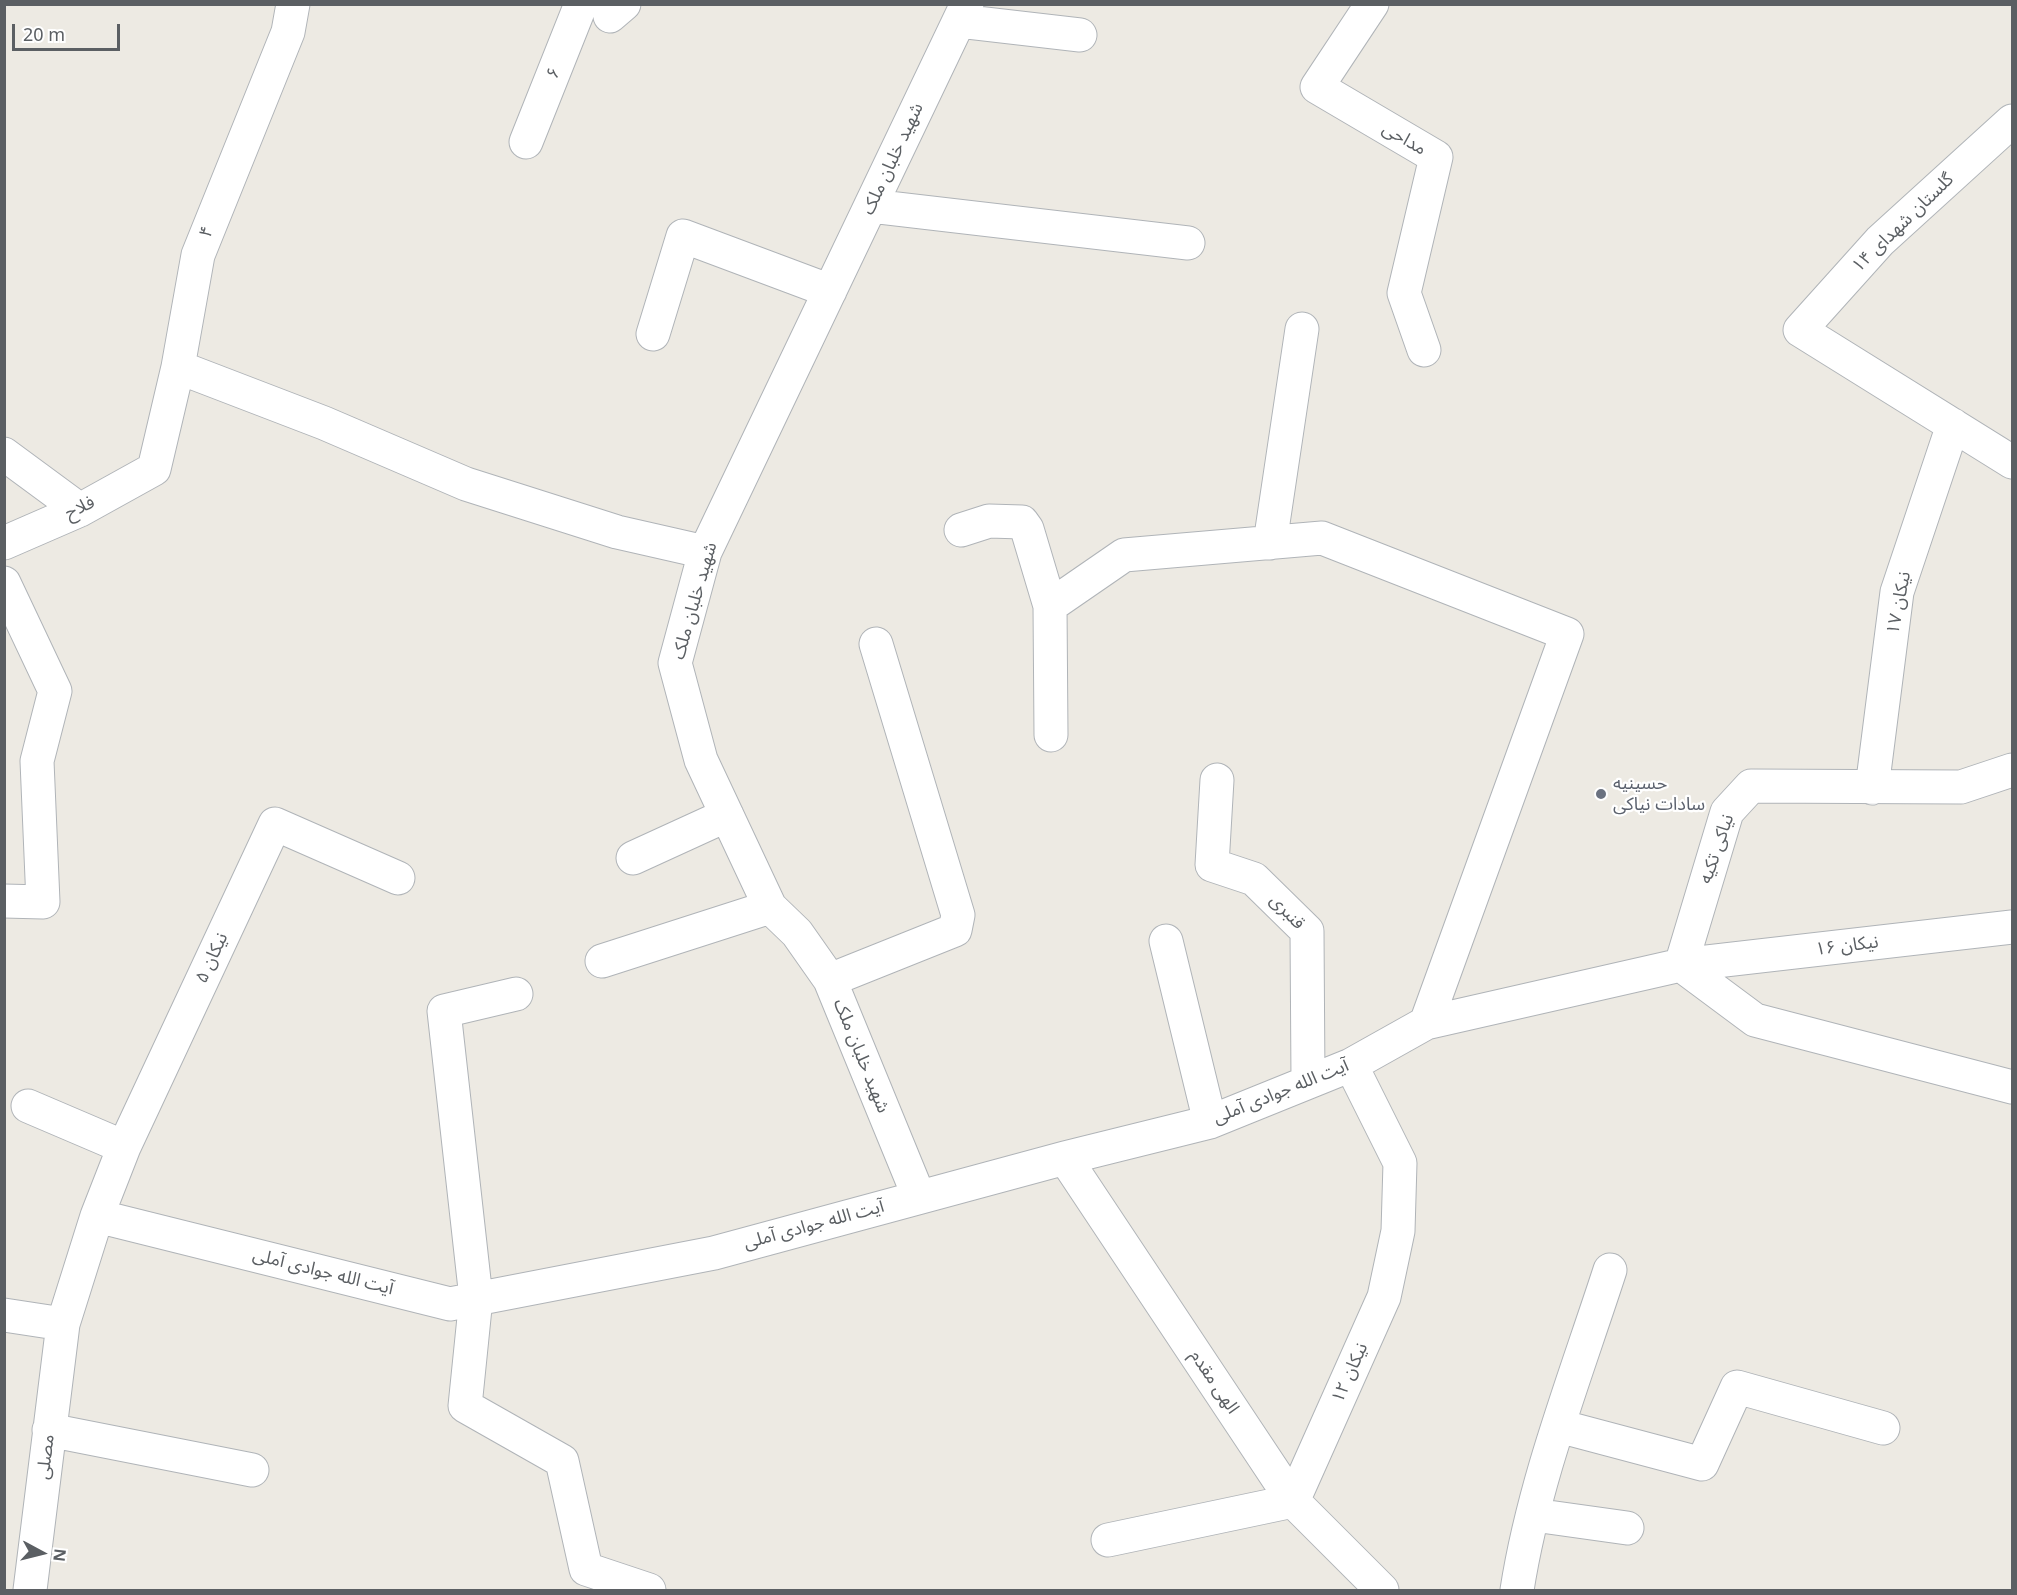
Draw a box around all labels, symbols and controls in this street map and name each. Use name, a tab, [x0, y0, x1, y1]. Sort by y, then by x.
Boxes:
scale bar	[15, 12, 123, 50]
text: 20 m	[23, 22, 65, 46]
street label: ۶	[542, 64, 566, 82]
street label: شهید خلبان ملک	[858, 100, 928, 218]
street label: مداحی	[1378, 118, 1430, 160]
street label: گلستان شهدای ۱۴	[1848, 169, 1958, 277]
street label: ۴	[195, 223, 219, 241]
street label: فلاح	[62, 492, 98, 524]
street label: شهید خلبان ملک	[668, 540, 722, 662]
street label: نیکان ۱۷	[1882, 570, 1916, 636]
place label: حسینیه سادات نیاکی	[1613, 773, 1705, 816]
marker: حسینیه سادات نیاکی	[1594, 787, 1608, 801]
street label: نیاکی تکیه	[1695, 811, 1739, 887]
street label: قنبری	[1265, 890, 1309, 934]
street label: نیکان ۵	[191, 929, 233, 987]
street label: نیکان ۱۶	[1814, 931, 1880, 961]
street label: شهید خلبان ملک	[828, 996, 894, 1116]
street label: آیت الله جوادی آملی	[1210, 1055, 1352, 1129]
street label: آیت الله جوادی آملی	[741, 1196, 887, 1254]
street label: آیت الله جوادی آملی	[250, 1244, 396, 1300]
street label: نیکان ۱۲	[1327, 1340, 1373, 1406]
street label: الهی مقدم	[1185, 1346, 1243, 1418]
street label: مصلی	[33, 1433, 59, 1481]
north arrow	[12, 1523, 72, 1583]
text: N	[48, 1547, 72, 1563]

